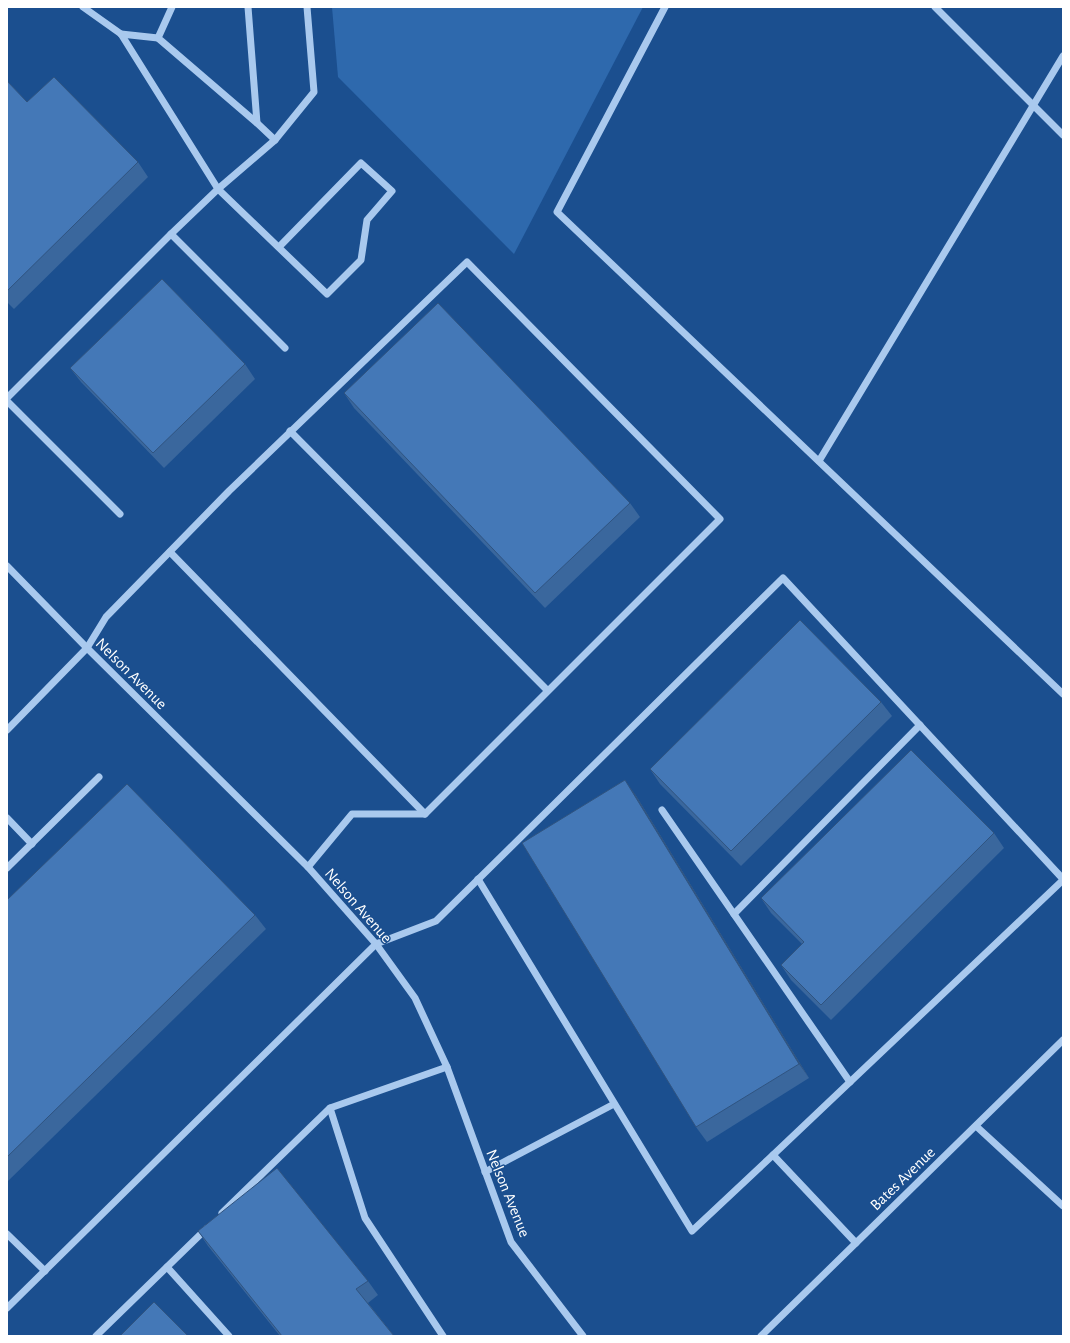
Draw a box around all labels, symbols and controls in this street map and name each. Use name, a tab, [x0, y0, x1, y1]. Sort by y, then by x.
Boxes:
street label: Nelson Avenue	[93, 635, 170, 712]
street label: Nelson Avenue	[322, 865, 395, 946]
street label: Bates Avenue	[867, 1144, 938, 1213]
street label: Nelson Avenue	[483, 1147, 533, 1240]

